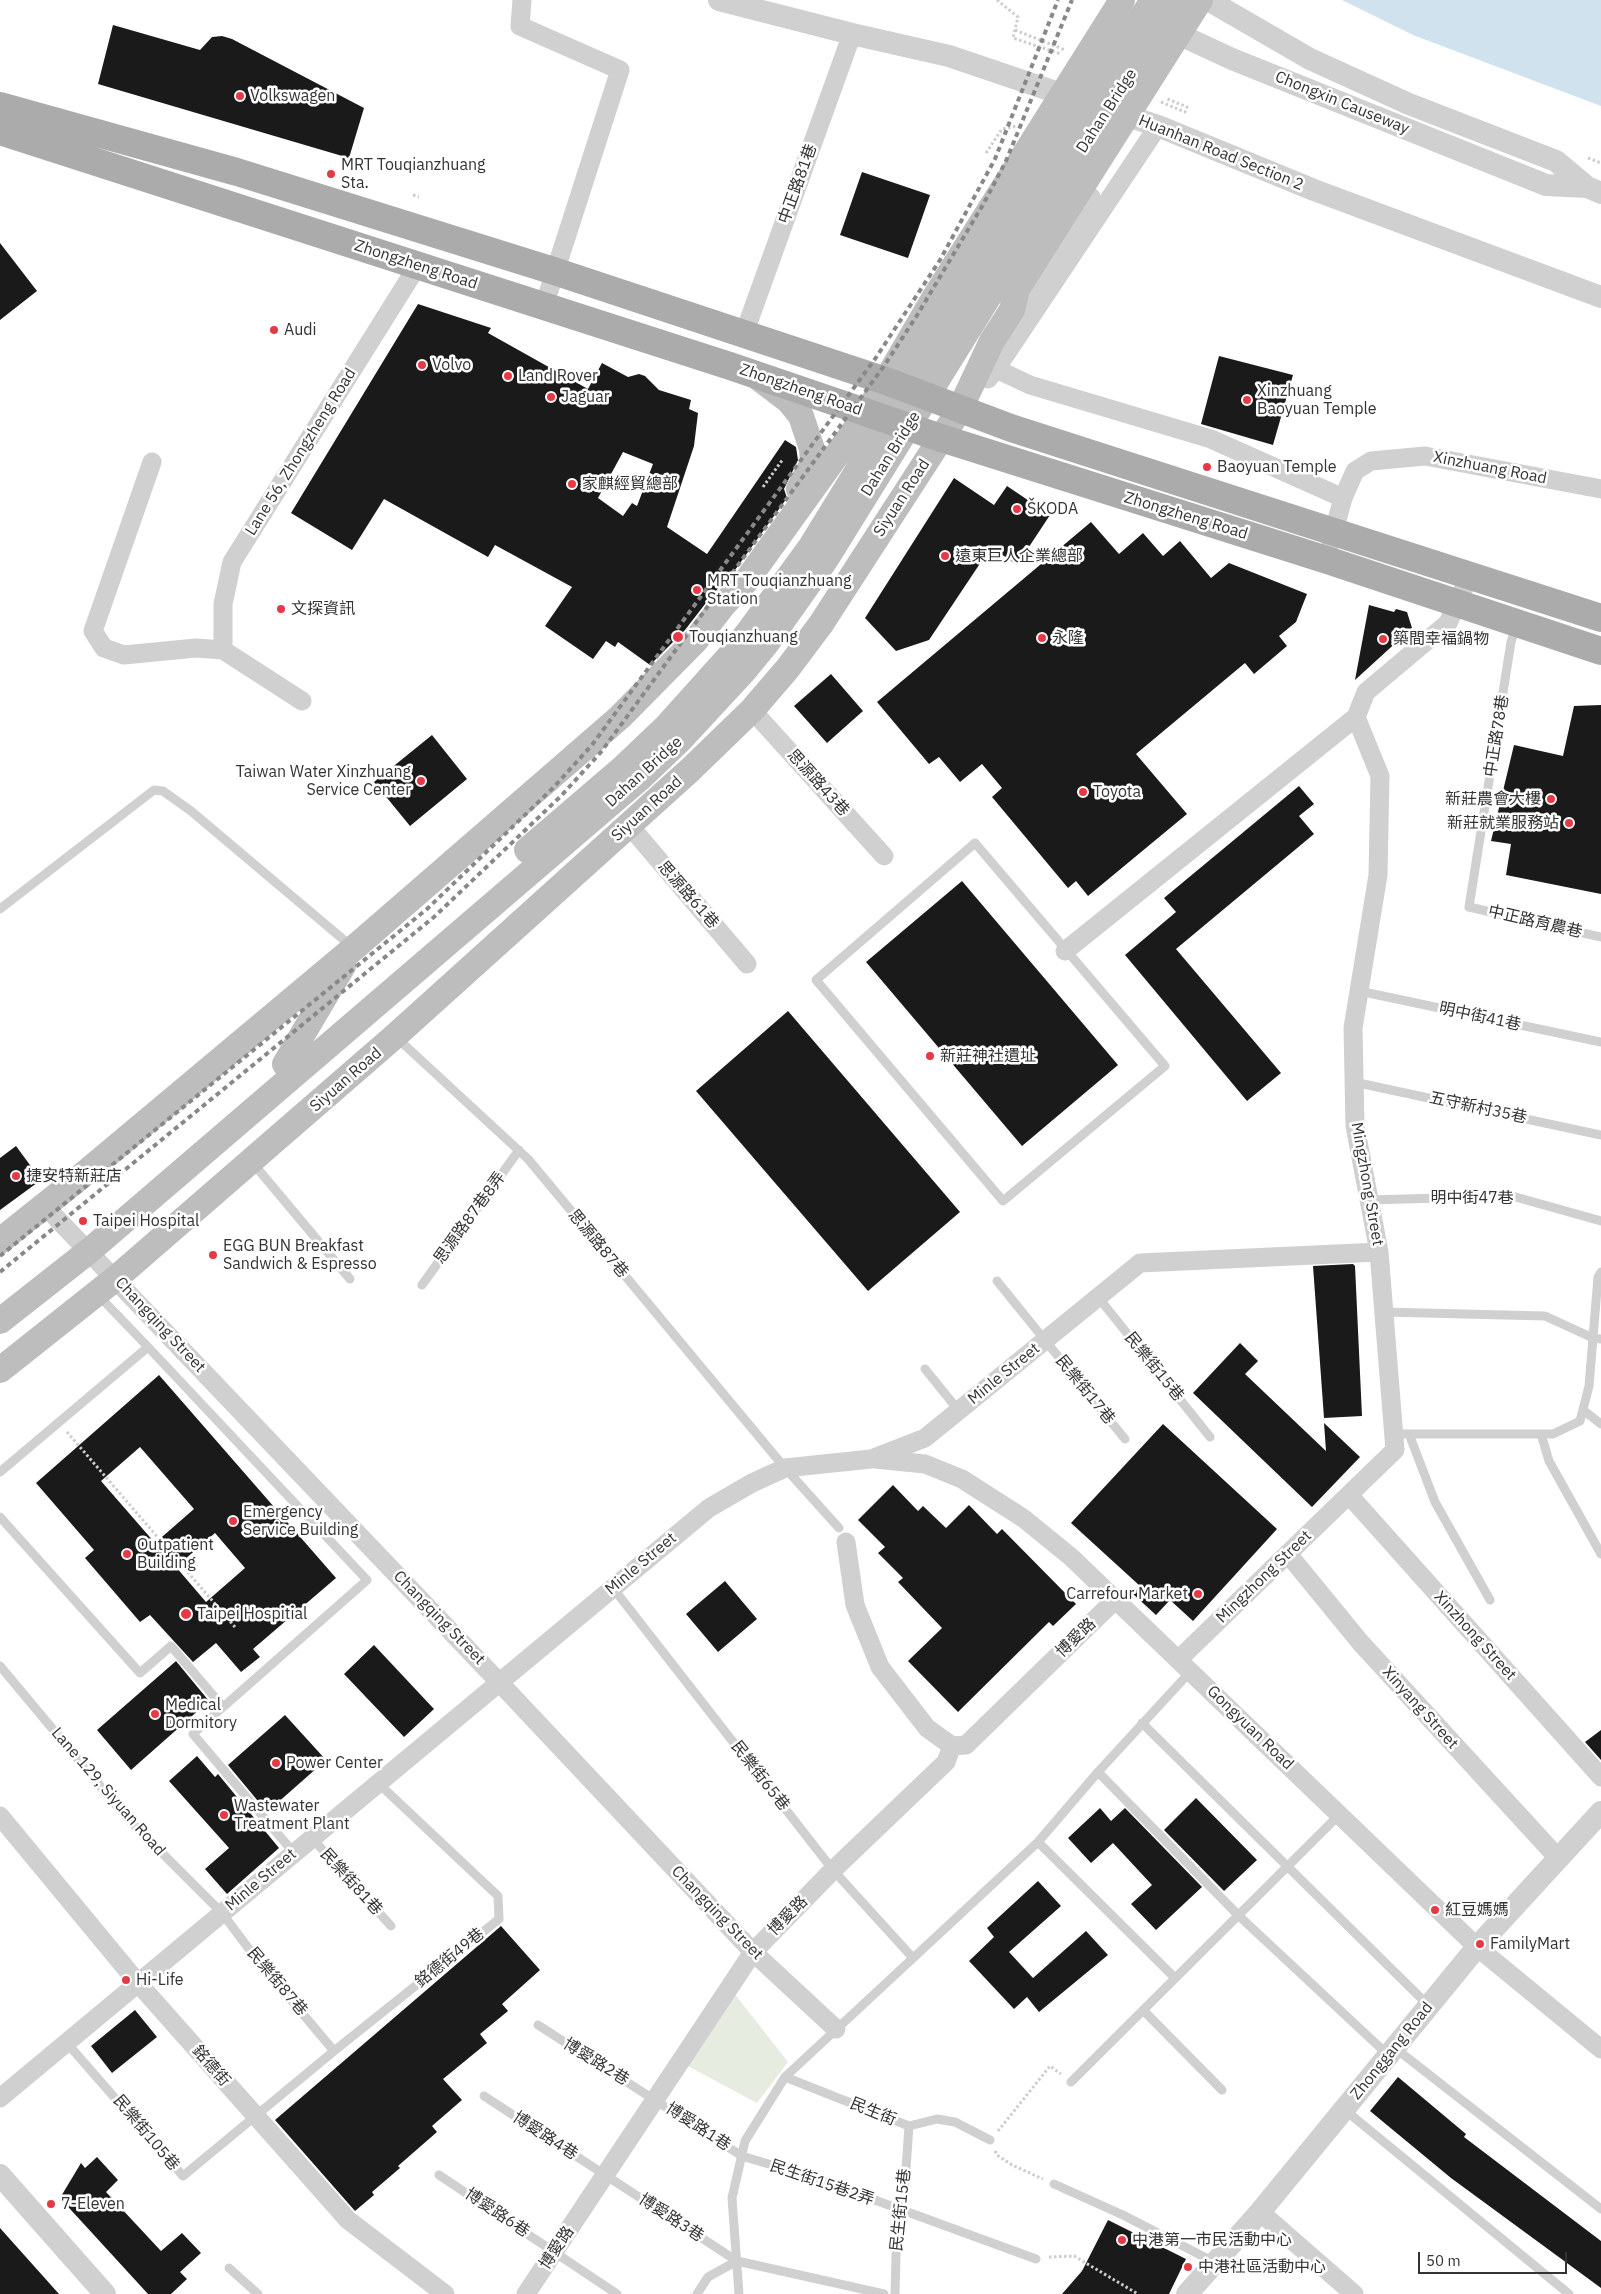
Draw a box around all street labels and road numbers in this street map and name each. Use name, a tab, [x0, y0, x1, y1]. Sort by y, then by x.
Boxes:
street label: Dahan Bridge	[1073, 65, 1141, 157]
street label: Chongxin Causeway	[1272, 67, 1412, 139]
street label: Huanhan Road Section 2	[1136, 111, 1306, 195]
street label: 中正路81巷	[775, 142, 821, 226]
street label: Zhongzheng Road	[352, 236, 480, 294]
street label: Zhongzheng Road	[737, 360, 865, 420]
street label: Lane 56, Zhongzheng Road	[242, 365, 360, 539]
street label: Dahan Bridge	[857, 408, 925, 500]
street label: Xinzhuang Road	[1432, 448, 1548, 488]
street label: Siyuan Road	[870, 456, 934, 540]
street label: Zhongzheng Road	[1122, 488, 1250, 544]
street label: 中正路78巷	[1481, 693, 1513, 779]
street label: Dahan Bridge	[602, 733, 686, 811]
street label: 思源路43巷	[783, 746, 853, 820]
street label: Siyuan Road	[608, 772, 686, 846]
street label: 思源路61巷	[653, 857, 723, 933]
street label: 中正路育農巷	[1486, 902, 1584, 942]
street label: 明中街41巷	[1437, 999, 1523, 1035]
street label: Siyuan Road	[306, 1044, 386, 1116]
street label: 五守新村35巷	[1427, 1088, 1529, 1128]
street label: Mingzhong Street	[1347, 1121, 1387, 1247]
street label: 思源路87巷8弄	[430, 1168, 510, 1268]
street label: 明中街47巷	[1430, 1188, 1514, 1208]
street label: 思源路87巷	[564, 1206, 632, 1282]
street label: Changqing Street	[111, 1273, 209, 1377]
street label: 民樂街15巷	[1120, 1329, 1188, 1405]
street label: Minle Street	[964, 1339, 1044, 1409]
street label: 民樂街17巷	[1051, 1352, 1119, 1428]
street label: Mingzhong Street	[1212, 1527, 1316, 1627]
street label: Minle Street	[602, 1529, 680, 1599]
street label: Changqing Street	[389, 1567, 489, 1669]
street label: Xinzhong Street	[1430, 1587, 1520, 1685]
street label: 博愛路	[1052, 1614, 1100, 1662]
street label: Xinyang Street	[1378, 1663, 1462, 1753]
street label: Gongyuan Road	[1203, 1682, 1297, 1774]
street label: Lane 129, Siyuan Road	[47, 1724, 169, 1860]
street label: 民樂街65巷	[727, 1737, 793, 1815]
street label: Minle Street	[222, 1845, 300, 1915]
street label: 民樂街81巷	[316, 1845, 386, 1919]
street label: Changqing Street	[667, 1862, 767, 1964]
street label: 博愛路	[764, 1892, 812, 1940]
street label: 銘德街49巷	[412, 1924, 488, 1992]
street label: 民樂街87巷	[243, 1944, 311, 2020]
street label: Zhonggang Road	[1347, 1998, 1437, 2104]
street label: 博愛路2巷	[560, 2034, 632, 2090]
street label: 銘德街	[188, 2042, 234, 2090]
street label: 民樂街105巷	[109, 2091, 183, 2175]
street label: 民生街	[847, 2094, 899, 2130]
street label: 博愛路1巷	[662, 2099, 734, 2155]
street label: 博愛路4巷	[509, 2108, 581, 2164]
street label: 民生街15巷2弄	[767, 2156, 877, 2210]
street label: 民生街15巷	[887, 2168, 915, 2252]
street label: 博愛路6巷	[461, 2184, 533, 2242]
street label: 博愛路3巷	[635, 2190, 707, 2246]
street label: 博愛路	[536, 2223, 578, 2273]

